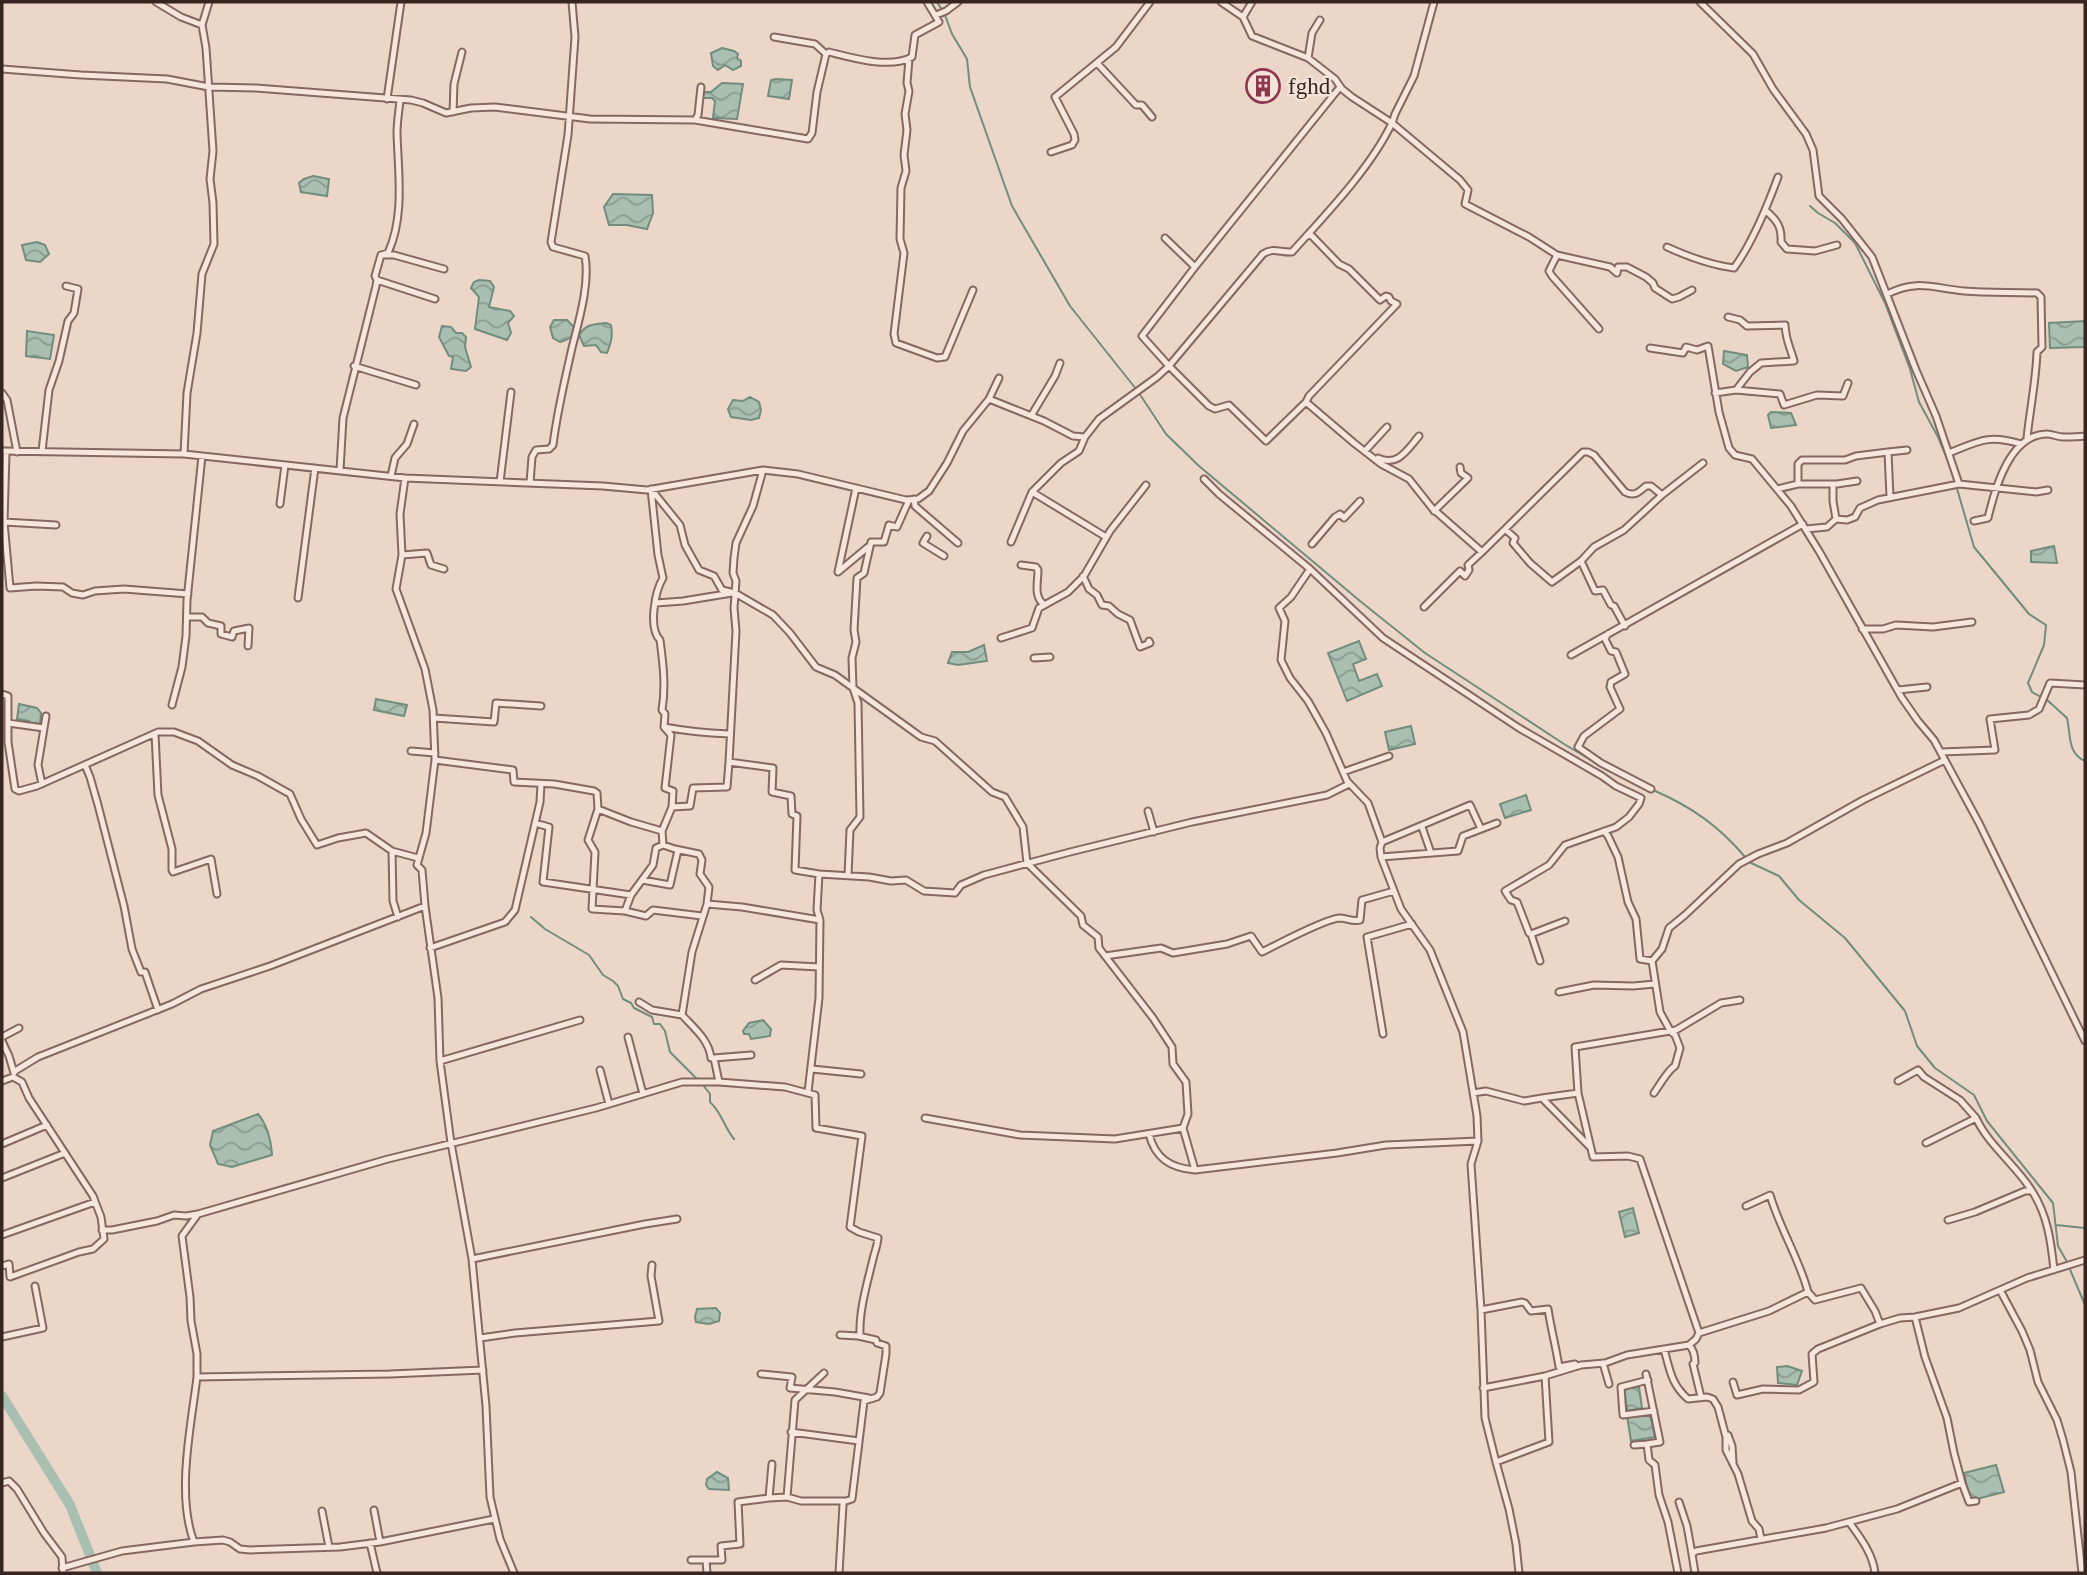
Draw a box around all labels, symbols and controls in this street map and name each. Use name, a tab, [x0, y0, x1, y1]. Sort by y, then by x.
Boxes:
building icon: fghd	[1244, 67, 1282, 105]
place label: fghd	[1288, 74, 1331, 99]

